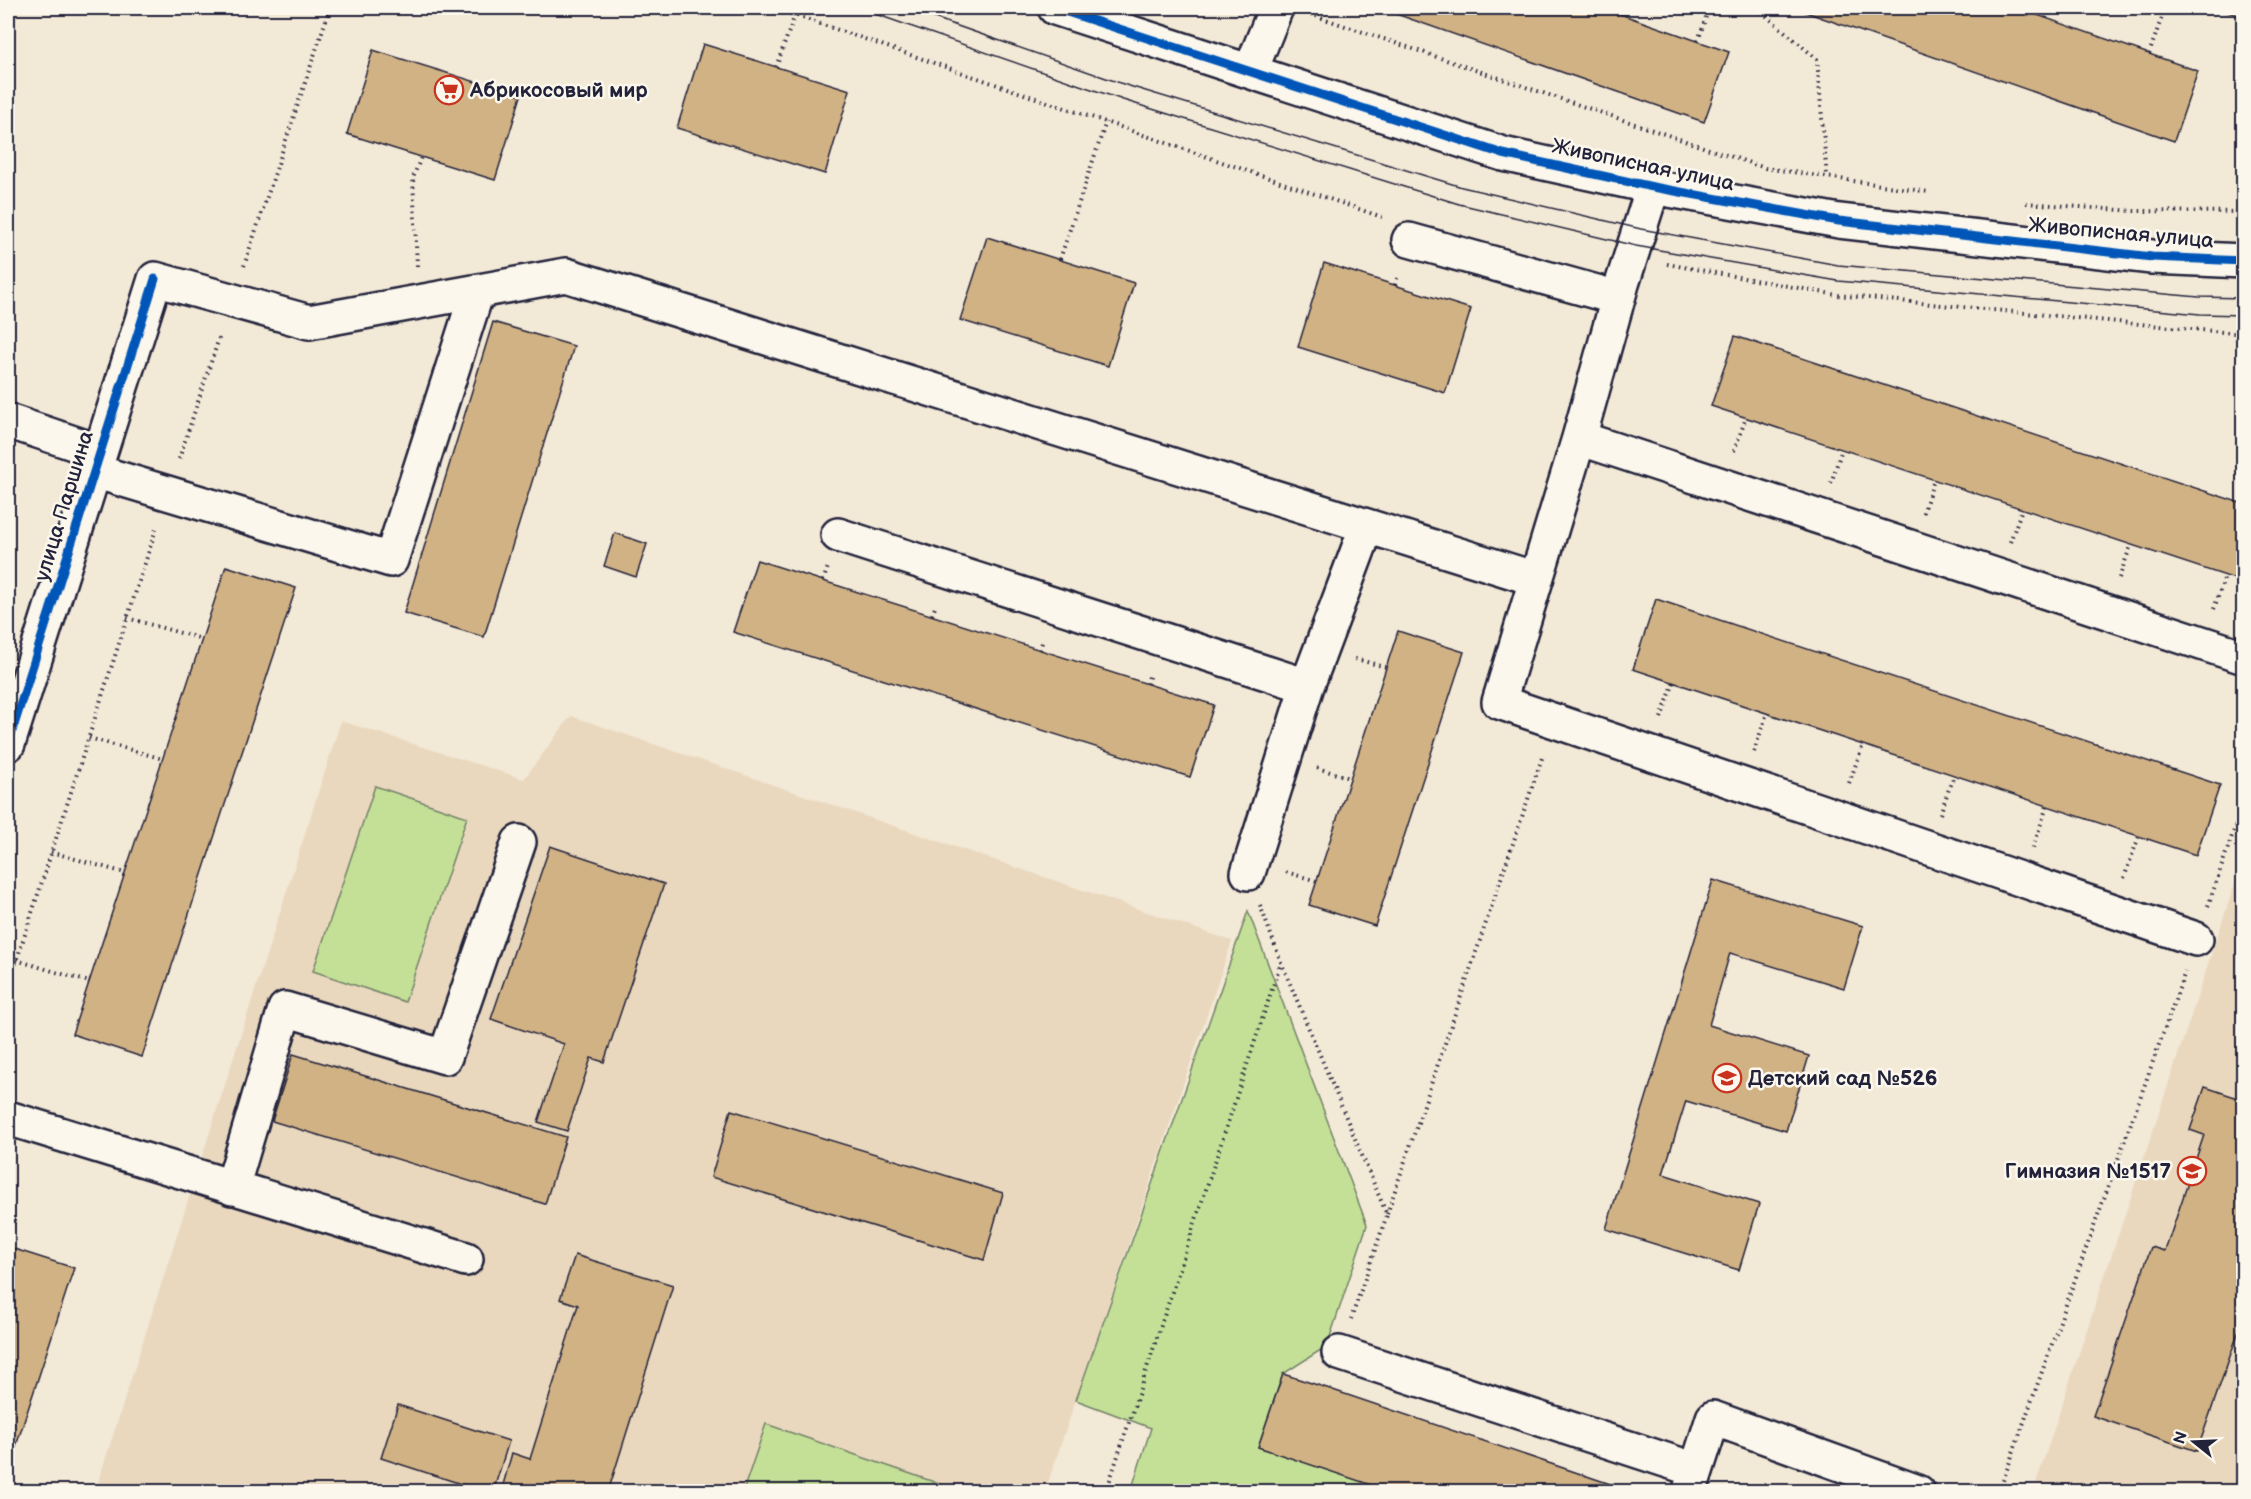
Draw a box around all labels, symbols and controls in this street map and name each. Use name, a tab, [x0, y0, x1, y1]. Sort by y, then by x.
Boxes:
supermarket icon: Абрикосовый мир	[433, 74, 465, 106]
place label: Абрикосовый мир	[469, 78, 648, 103]
street label: Живописная улица	[1549, 133, 1737, 197]
street label: Живописная улица	[2027, 212, 2215, 254]
street label: улица Паршина	[29, 427, 99, 584]
school or university icon: Детский сад №526	[1711, 1062, 1743, 1094]
place label: Детский сад №526	[1748, 1066, 1938, 1091]
school or university icon: Гимназия №1517	[2176, 1155, 2208, 1187]
place label: Гимназия №1517	[2005, 1159, 2171, 1184]
north arrow	[2164, 1412, 2224, 1472]
text: N	[2170, 1429, 2192, 1446]

